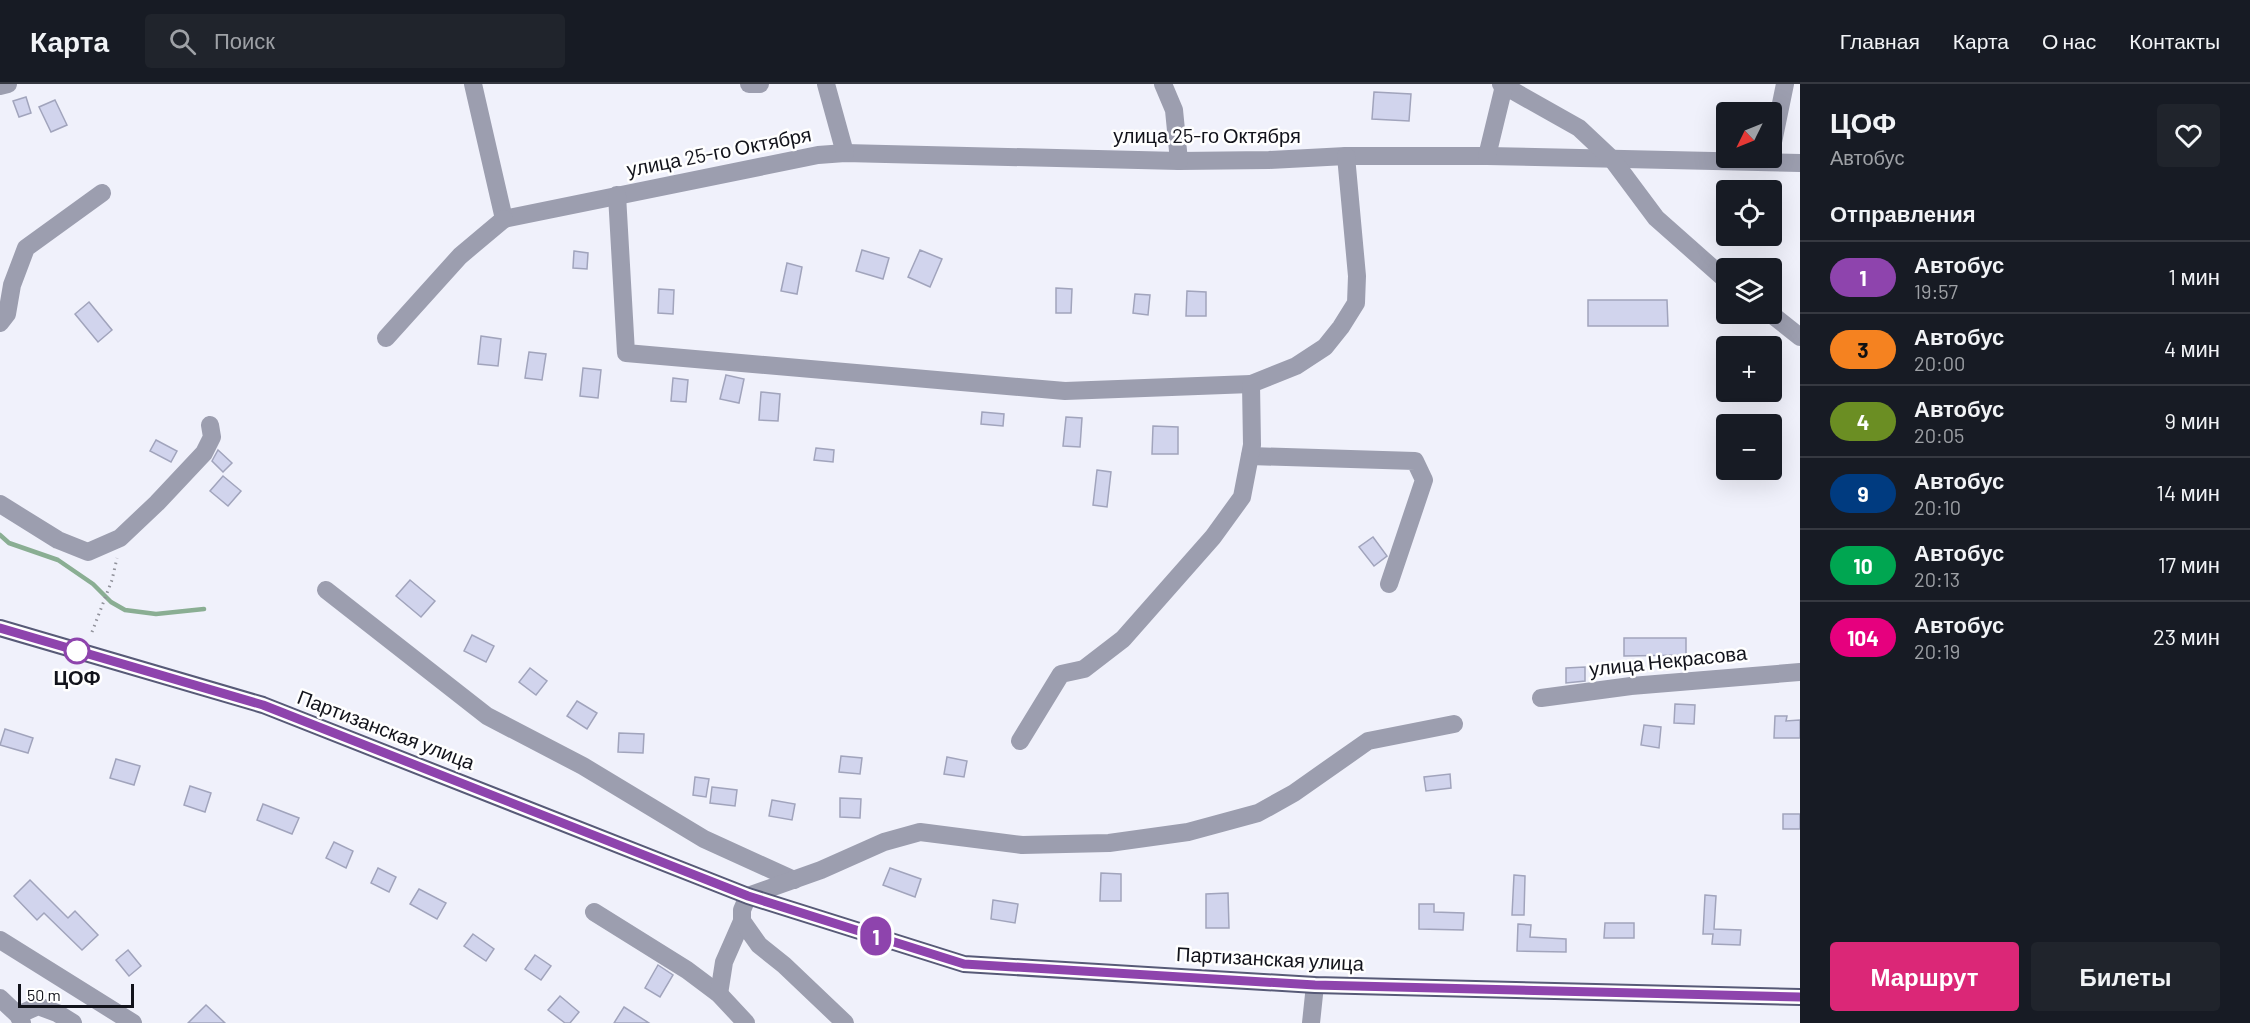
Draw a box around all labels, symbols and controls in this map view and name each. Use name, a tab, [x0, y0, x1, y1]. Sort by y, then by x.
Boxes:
search box	[145, 14, 565, 68]
text: Карта	[30, 24, 109, 58]
icon: search	[166, 25, 199, 58]
text: Поиск	[214, 27, 275, 53]
text: Главная	[1840, 28, 1920, 53]
text: Карта	[1953, 28, 2009, 53]
text: О нас	[2042, 28, 2096, 53]
text: Контакты	[2129, 28, 2220, 53]
north arrow	[1716, 102, 1782, 168]
map controls	[1716, 102, 1782, 480]
button: heart	[2157, 104, 2220, 167]
text: ЦОФ	[1830, 105, 1896, 139]
street label: улица 25-го Октября	[624, 121, 813, 181]
street label: улица 25-го Октября	[1113, 123, 1301, 147]
text: Автобус	[1830, 145, 1904, 169]
button: locate	[1716, 180, 1782, 246]
text: Отправления	[1830, 200, 1976, 226]
text: Автобус	[1914, 251, 2004, 277]
button: layers	[1716, 258, 1782, 324]
text: 1 мин	[2168, 263, 2220, 289]
text: 1	[1859, 265, 1867, 290]
text: 19:57	[1914, 279, 1958, 303]
text: Автобус	[1914, 323, 2004, 349]
text: 4 мин	[2164, 335, 2220, 361]
button: +	[1716, 336, 1782, 402]
text: 3	[1857, 337, 1869, 362]
text: 20:00	[1914, 351, 1965, 375]
text: Автобус	[1914, 395, 2004, 421]
text: 9 мин	[2165, 407, 2220, 433]
text: 4	[1857, 409, 1869, 434]
button: −	[1716, 414, 1782, 480]
text: 20:05	[1914, 423, 1964, 447]
text: Автобус	[1914, 467, 2004, 493]
text: 14 мин	[2156, 479, 2220, 505]
text: 9	[1857, 481, 1869, 506]
text: 20:10	[1914, 495, 1961, 519]
text: Автобус	[1914, 539, 2004, 565]
text: 17 мин	[2158, 551, 2220, 577]
text: 10	[1853, 553, 1873, 578]
text: 20:13	[1914, 567, 1960, 591]
text: Автобус	[1914, 611, 2004, 637]
text: 23 мин	[2153, 623, 2220, 649]
text: 104	[1847, 625, 1879, 650]
marker: ЦОФ	[64, 638, 90, 664]
text: 20:19	[1914, 639, 1960, 663]
street label: улица Некрасова	[1588, 640, 1749, 680]
place label: ЦОФ	[53, 665, 101, 689]
street label: Партизанская улица	[294, 684, 479, 774]
line badge: 1	[856, 916, 896, 956]
text: 1	[872, 924, 880, 949]
street label: Партизанская улица	[1176, 941, 1365, 975]
button: Маршрут	[1830, 942, 2019, 1011]
button: Билеты	[2031, 942, 2220, 1011]
scale bar	[18, 981, 134, 1008]
text: 50 m	[27, 985, 61, 1004]

